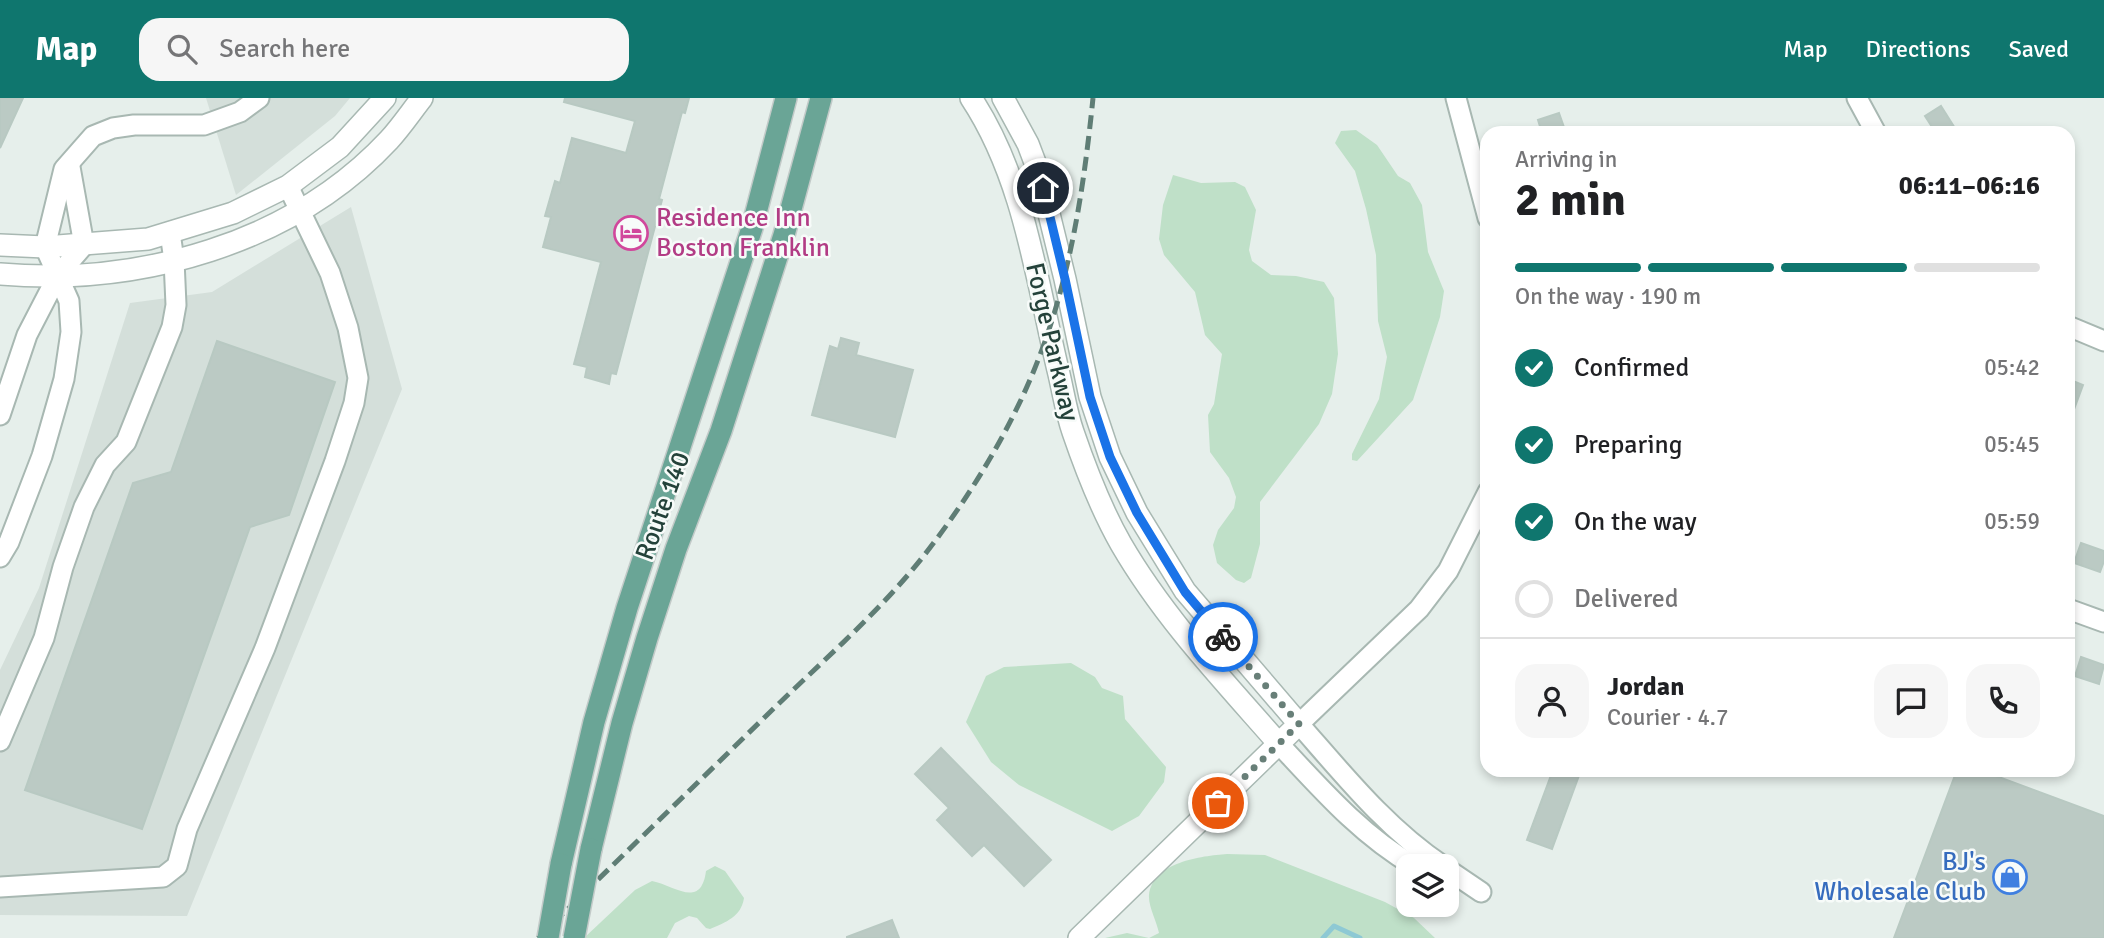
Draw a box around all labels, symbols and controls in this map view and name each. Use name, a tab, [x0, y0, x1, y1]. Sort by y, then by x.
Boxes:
search box	[139, 18, 629, 81]
text: Map	[35, 29, 97, 70]
icon: search	[163, 30, 201, 68]
text: Search here	[219, 33, 350, 65]
text: Map	[1783, 34, 1828, 64]
text: Directions	[1866, 34, 1971, 64]
text: Saved	[2009, 34, 2069, 64]
text: Arriving in	[1515, 145, 1617, 174]
pin	[1013, 158, 1073, 218]
icon: home	[1024, 169, 1062, 207]
text: 06:11–06:16	[1899, 170, 2040, 202]
text: 2 min	[1515, 172, 1626, 228]
place label: Residence Inn Boston Franklin	[656, 202, 830, 264]
hotel icon: Residence Inn Boston Franklin	[612, 214, 650, 252]
street label: Forge Parkway	[1018, 260, 1086, 424]
text: On the way · 190 m	[1515, 282, 1701, 311]
icon: check	[1515, 349, 1553, 387]
text: Confirmed	[1574, 352, 1689, 384]
text: 05:42	[1984, 353, 2040, 382]
icon: check	[1515, 426, 1553, 464]
text: Preparing	[1574, 429, 1682, 461]
text: 05:45	[1984, 430, 2040, 459]
street label: Route 140	[629, 448, 697, 564]
icon: check	[1515, 503, 1553, 541]
text: On the way	[1574, 506, 1697, 538]
text: 05:59	[1984, 507, 2040, 536]
text: Delivered	[1574, 583, 1679, 615]
courier	[1188, 602, 1258, 672]
icon: bike	[1204, 618, 1242, 656]
button: person	[1515, 664, 1589, 738]
button: chat	[1874, 664, 1948, 738]
button: phone	[1966, 664, 2040, 738]
text: Jordan	[1607, 671, 1684, 703]
text: Courier · 4.7	[1607, 703, 1728, 732]
pin	[1188, 773, 1248, 833]
icon: bag	[1199, 784, 1237, 822]
place label: BJ's Wholesale Club	[1814, 846, 1986, 908]
map controls	[1396, 854, 1459, 917]
button: layers	[1396, 854, 1459, 917]
shop icon: BJ's Wholesale Club	[1991, 858, 2029, 896]

